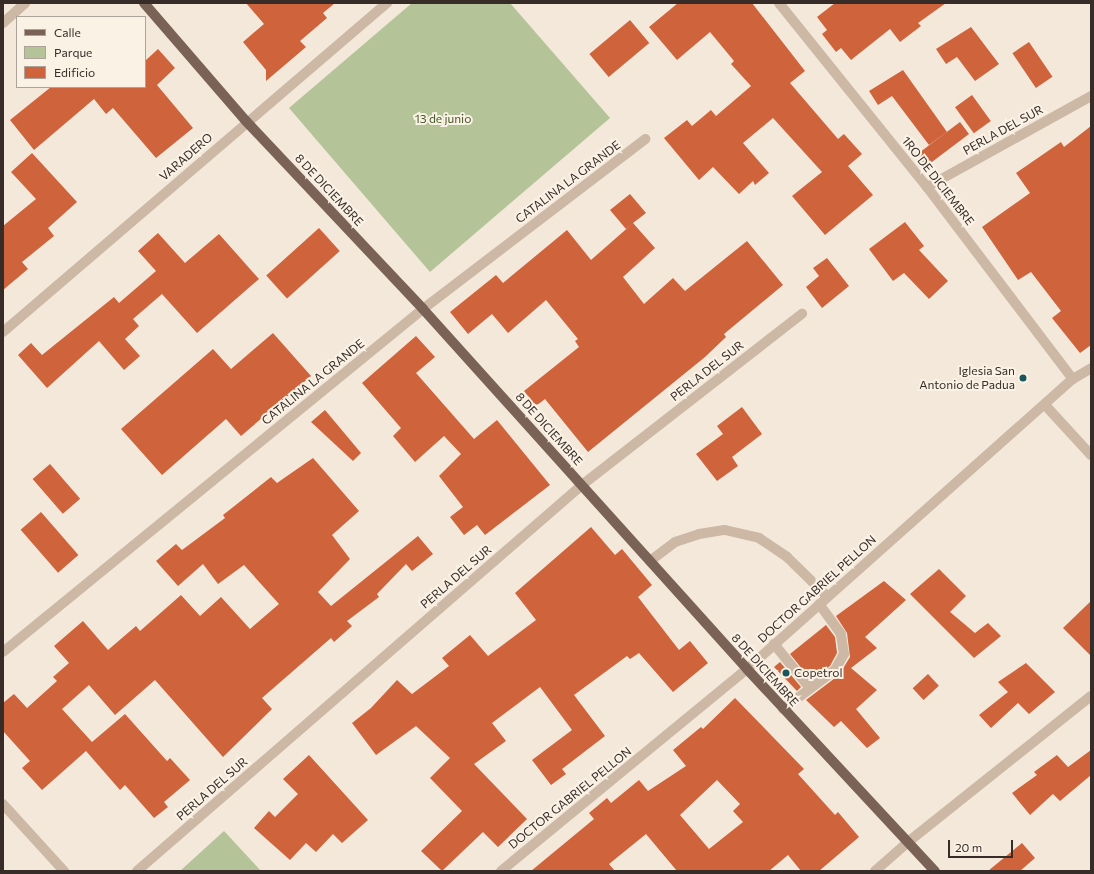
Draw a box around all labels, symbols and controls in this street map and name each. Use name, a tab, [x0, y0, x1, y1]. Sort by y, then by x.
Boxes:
legend	[16, 16, 146, 88]
text: Calle	[54, 25, 81, 39]
text: Parque	[54, 45, 92, 59]
text: Edificio	[54, 65, 95, 79]
street label: PERLA DEL SUR	[961, 102, 1045, 158]
park label: 13 de junio	[415, 112, 471, 126]
street label: VARADERO	[157, 130, 215, 184]
street label: 1RO DE DICIEMBRE	[899, 134, 977, 228]
street label: CATALINA LA GRANDE	[513, 138, 623, 226]
street label: 8 DE DICIEMBRE	[292, 151, 366, 229]
street label: CATALINA LA GRANDE	[259, 336, 367, 428]
street label: PERLA DEL SUR	[667, 338, 747, 404]
place label: Iglesia San Antonio de Padua	[919, 364, 1015, 392]
marker: Iglesia San Antonio de Padua	[1018, 373, 1028, 383]
street label: 8 DE DICIEMBRE	[512, 390, 586, 468]
street label: DOCTOR GABRIEL PELLON	[755, 532, 879, 646]
street label: PERLA DEL SUR	[418, 542, 494, 612]
street label: 8 DE DICIEMBRE	[728, 631, 802, 709]
place label: Copetrol	[794, 666, 842, 680]
marker: Copetrol	[781, 668, 791, 678]
street label: DOCTOR GABRIEL PELLON	[506, 744, 634, 852]
street label: PERLA DEL SUR	[174, 754, 250, 824]
scale bar	[950, 832, 1015, 858]
text: 20 m	[955, 840, 982, 854]

